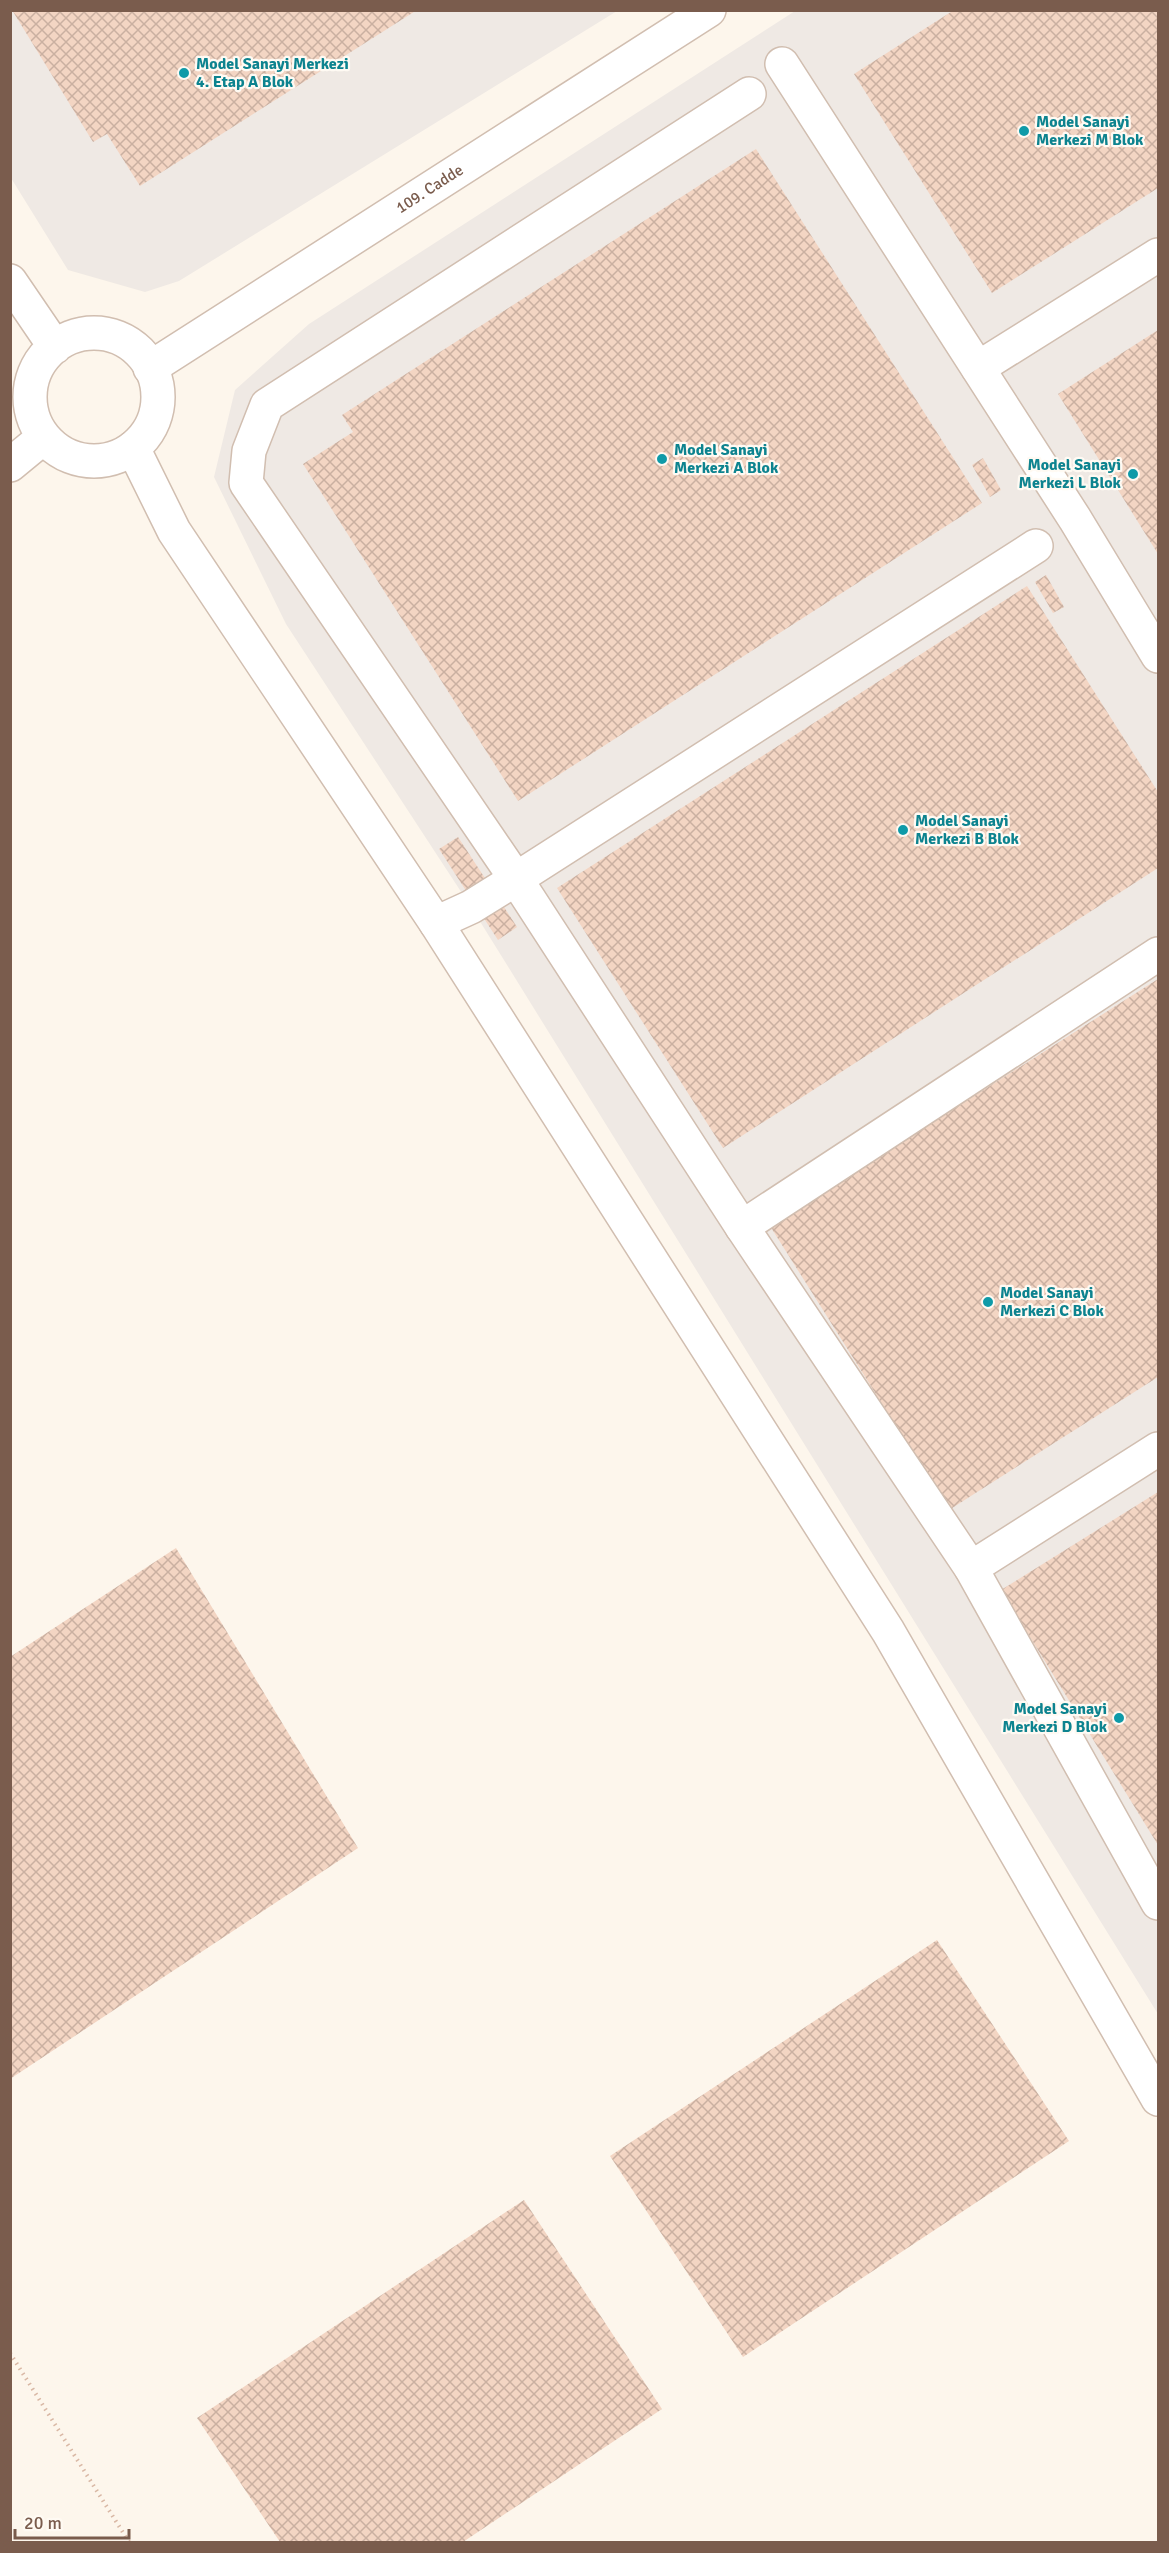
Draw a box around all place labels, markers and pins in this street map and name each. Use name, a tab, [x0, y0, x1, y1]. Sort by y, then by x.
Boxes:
place label: Model Sanayi Merkezi 4. Etap A Blok	[196, 54, 349, 92]
marker: Model Sanayi Merkezi 4. Etap A Blok	[177, 66, 191, 80]
place label: Model Sanayi Merkezi M Blok	[1036, 112, 1144, 150]
marker: Model Sanayi Merkezi M Blok	[1017, 124, 1031, 138]
place label: Model Sanayi Merkezi A Blok	[674, 440, 779, 478]
marker: Model Sanayi Merkezi A Blok	[655, 452, 669, 466]
place label: Model Sanayi Merkezi L Blok	[1019, 455, 1122, 493]
marker: Model Sanayi Merkezi L Blok	[1126, 467, 1140, 481]
place label: Model Sanayi Merkezi B Blok	[915, 811, 1020, 849]
marker: Model Sanayi Merkezi B Blok	[896, 823, 910, 837]
place label: Model Sanayi Merkezi C Blok	[1000, 1283, 1104, 1321]
marker: Model Sanayi Merkezi C Blok	[981, 1295, 995, 1309]
place label: Model Sanayi Merkezi D Blok	[1002, 1699, 1108, 1737]
marker: Model Sanayi Merkezi D Blok	[1112, 1711, 1126, 1725]

